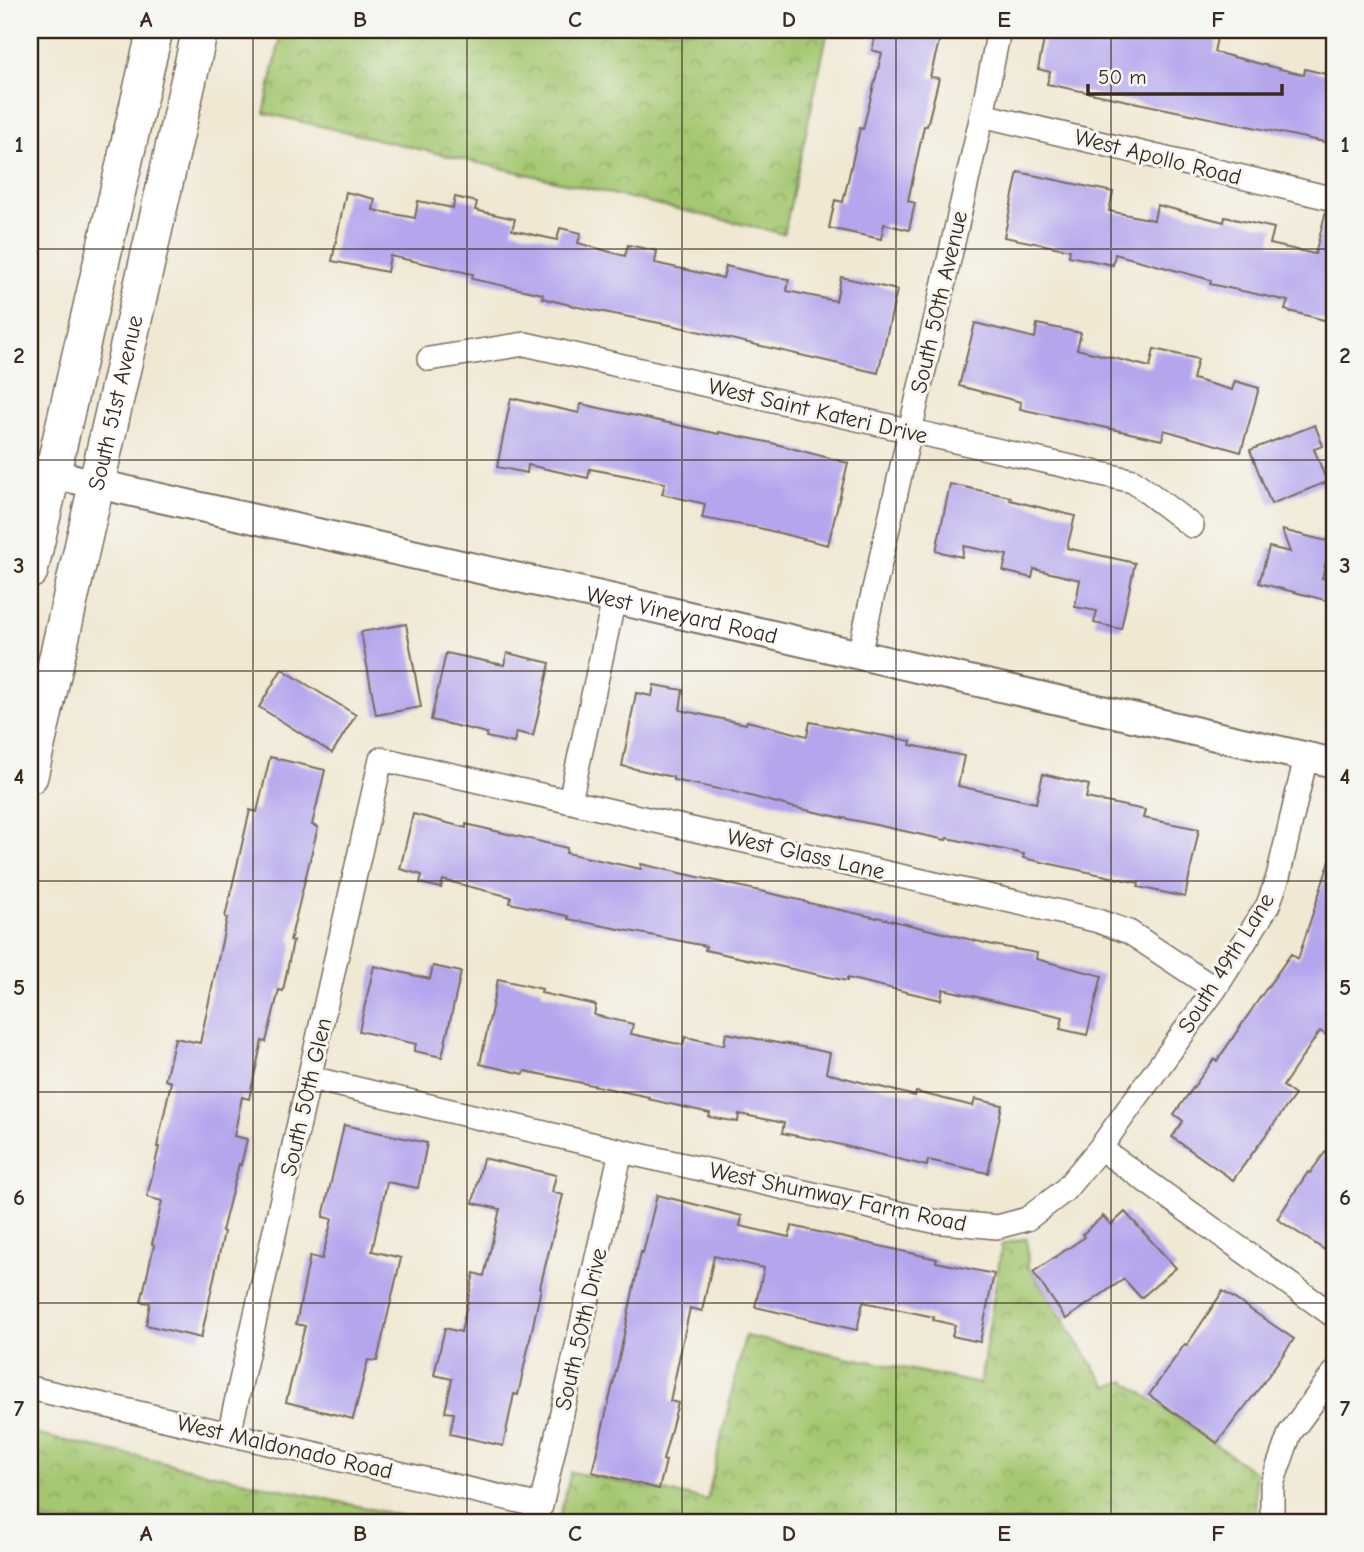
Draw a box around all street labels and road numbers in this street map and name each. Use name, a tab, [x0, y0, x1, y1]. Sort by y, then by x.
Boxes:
street label: West Apollo Road	[1072, 123, 1244, 191]
street label: South 50th Avenue	[905, 208, 973, 396]
street label: South 51st Avenue	[82, 312, 148, 493]
street label: West Saint Kateri Drive	[706, 373, 930, 449]
street label: West Vineyard Road	[584, 580, 780, 649]
street label: West Glass Lane	[724, 823, 888, 885]
street label: South 49th Lane	[1172, 888, 1280, 1038]
street label: South 50th Glen	[275, 1015, 337, 1179]
street label: West Shumway Farm Road	[707, 1157, 969, 1237]
street label: South 50th Drive	[549, 1245, 613, 1413]
street label: West Maldonado Road	[175, 1409, 395, 1485]

